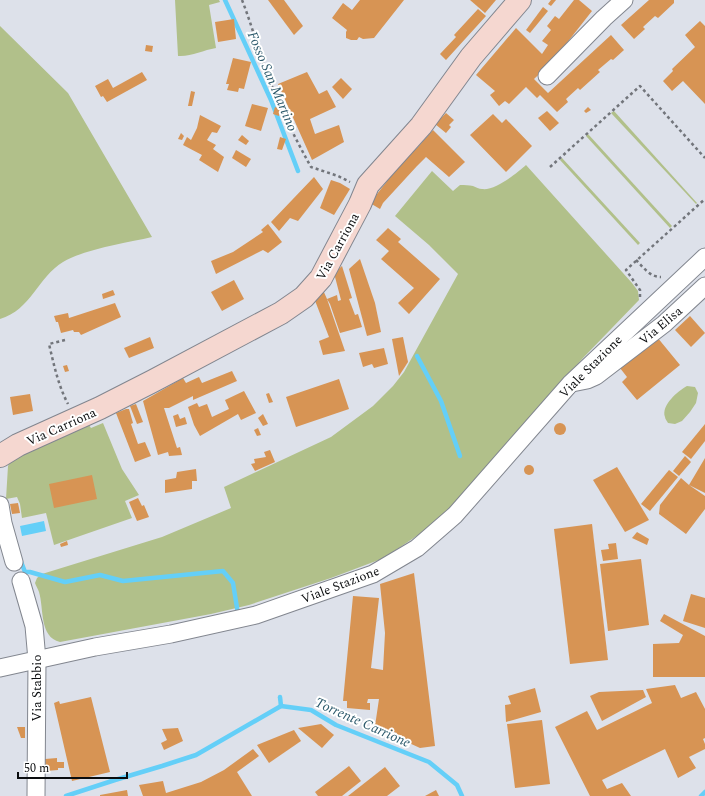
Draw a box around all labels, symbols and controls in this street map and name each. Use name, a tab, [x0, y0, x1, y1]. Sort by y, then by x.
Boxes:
water label: Fosso San Martino	[242, 28, 303, 135]
street label: Via Carriona	[311, 209, 365, 284]
street label: Via Elisa	[634, 301, 687, 350]
street label: Viale Stazione	[554, 330, 627, 403]
street label: Via Carriona	[23, 402, 100, 451]
street label: Viale Stazione	[298, 561, 382, 609]
street label: Via Stabbio	[27, 655, 47, 721]
water label: Torrente Carrione	[311, 692, 414, 753]
scale bar	[18, 754, 127, 780]
text: 50 m	[24, 759, 49, 778]

